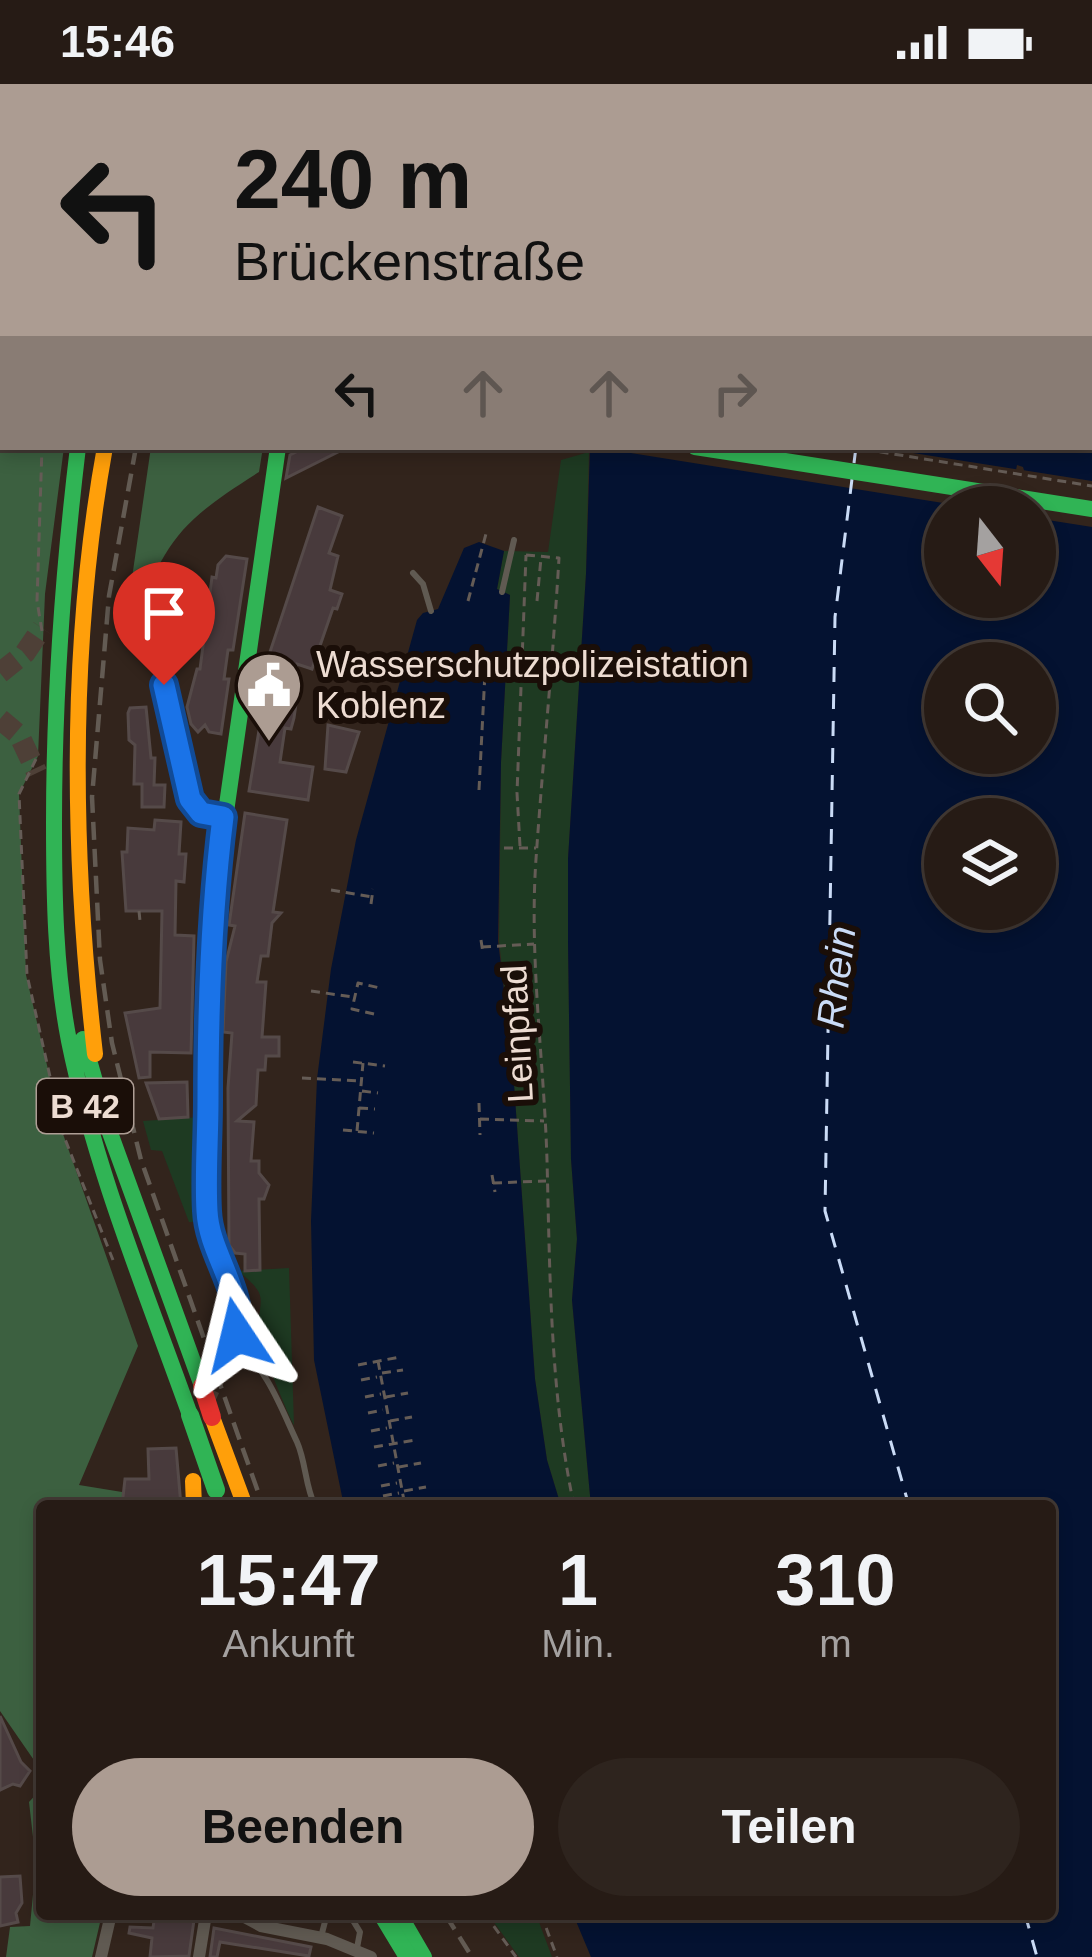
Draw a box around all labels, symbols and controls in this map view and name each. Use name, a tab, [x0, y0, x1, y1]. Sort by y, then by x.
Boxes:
text: 15:46	[60, 16, 175, 67]
icon: left	[36, 132, 192, 288]
text: 240 m	[234, 132, 472, 226]
text: Brückenstraße	[234, 231, 585, 291]
icon: left	[324, 360, 390, 426]
icon: ahead	[450, 360, 516, 426]
icon: ahead	[576, 360, 642, 426]
icon: right	[702, 360, 768, 426]
north arrow	[924, 486, 1056, 618]
map controls	[924, 486, 1056, 930]
pin	[113, 562, 215, 685]
icon: arrive	[131, 580, 197, 646]
button: search	[924, 642, 1056, 774]
place label: Wasserschutzpolizeistation Koblenz	[316, 644, 749, 726]
public building icon: Wasserschutzpolizeistation Koblenz	[234, 650, 304, 744]
button: layers	[924, 798, 1056, 930]
water label: Rhein	[808, 924, 864, 1030]
street label: Leinpfad	[493, 964, 541, 1104]
road number: B 42	[37, 1079, 133, 1133]
position arrow	[174, 1272, 300, 1398]
text: 15:47	[197, 1540, 381, 1620]
text: 1	[558, 1540, 598, 1620]
text: 310	[775, 1540, 895, 1620]
text: Ankunft	[222, 1622, 355, 1665]
text: Min.	[541, 1622, 615, 1665]
text: m	[819, 1622, 852, 1665]
button: Beenden	[72, 1758, 534, 1896]
button: Teilen	[558, 1758, 1020, 1896]

